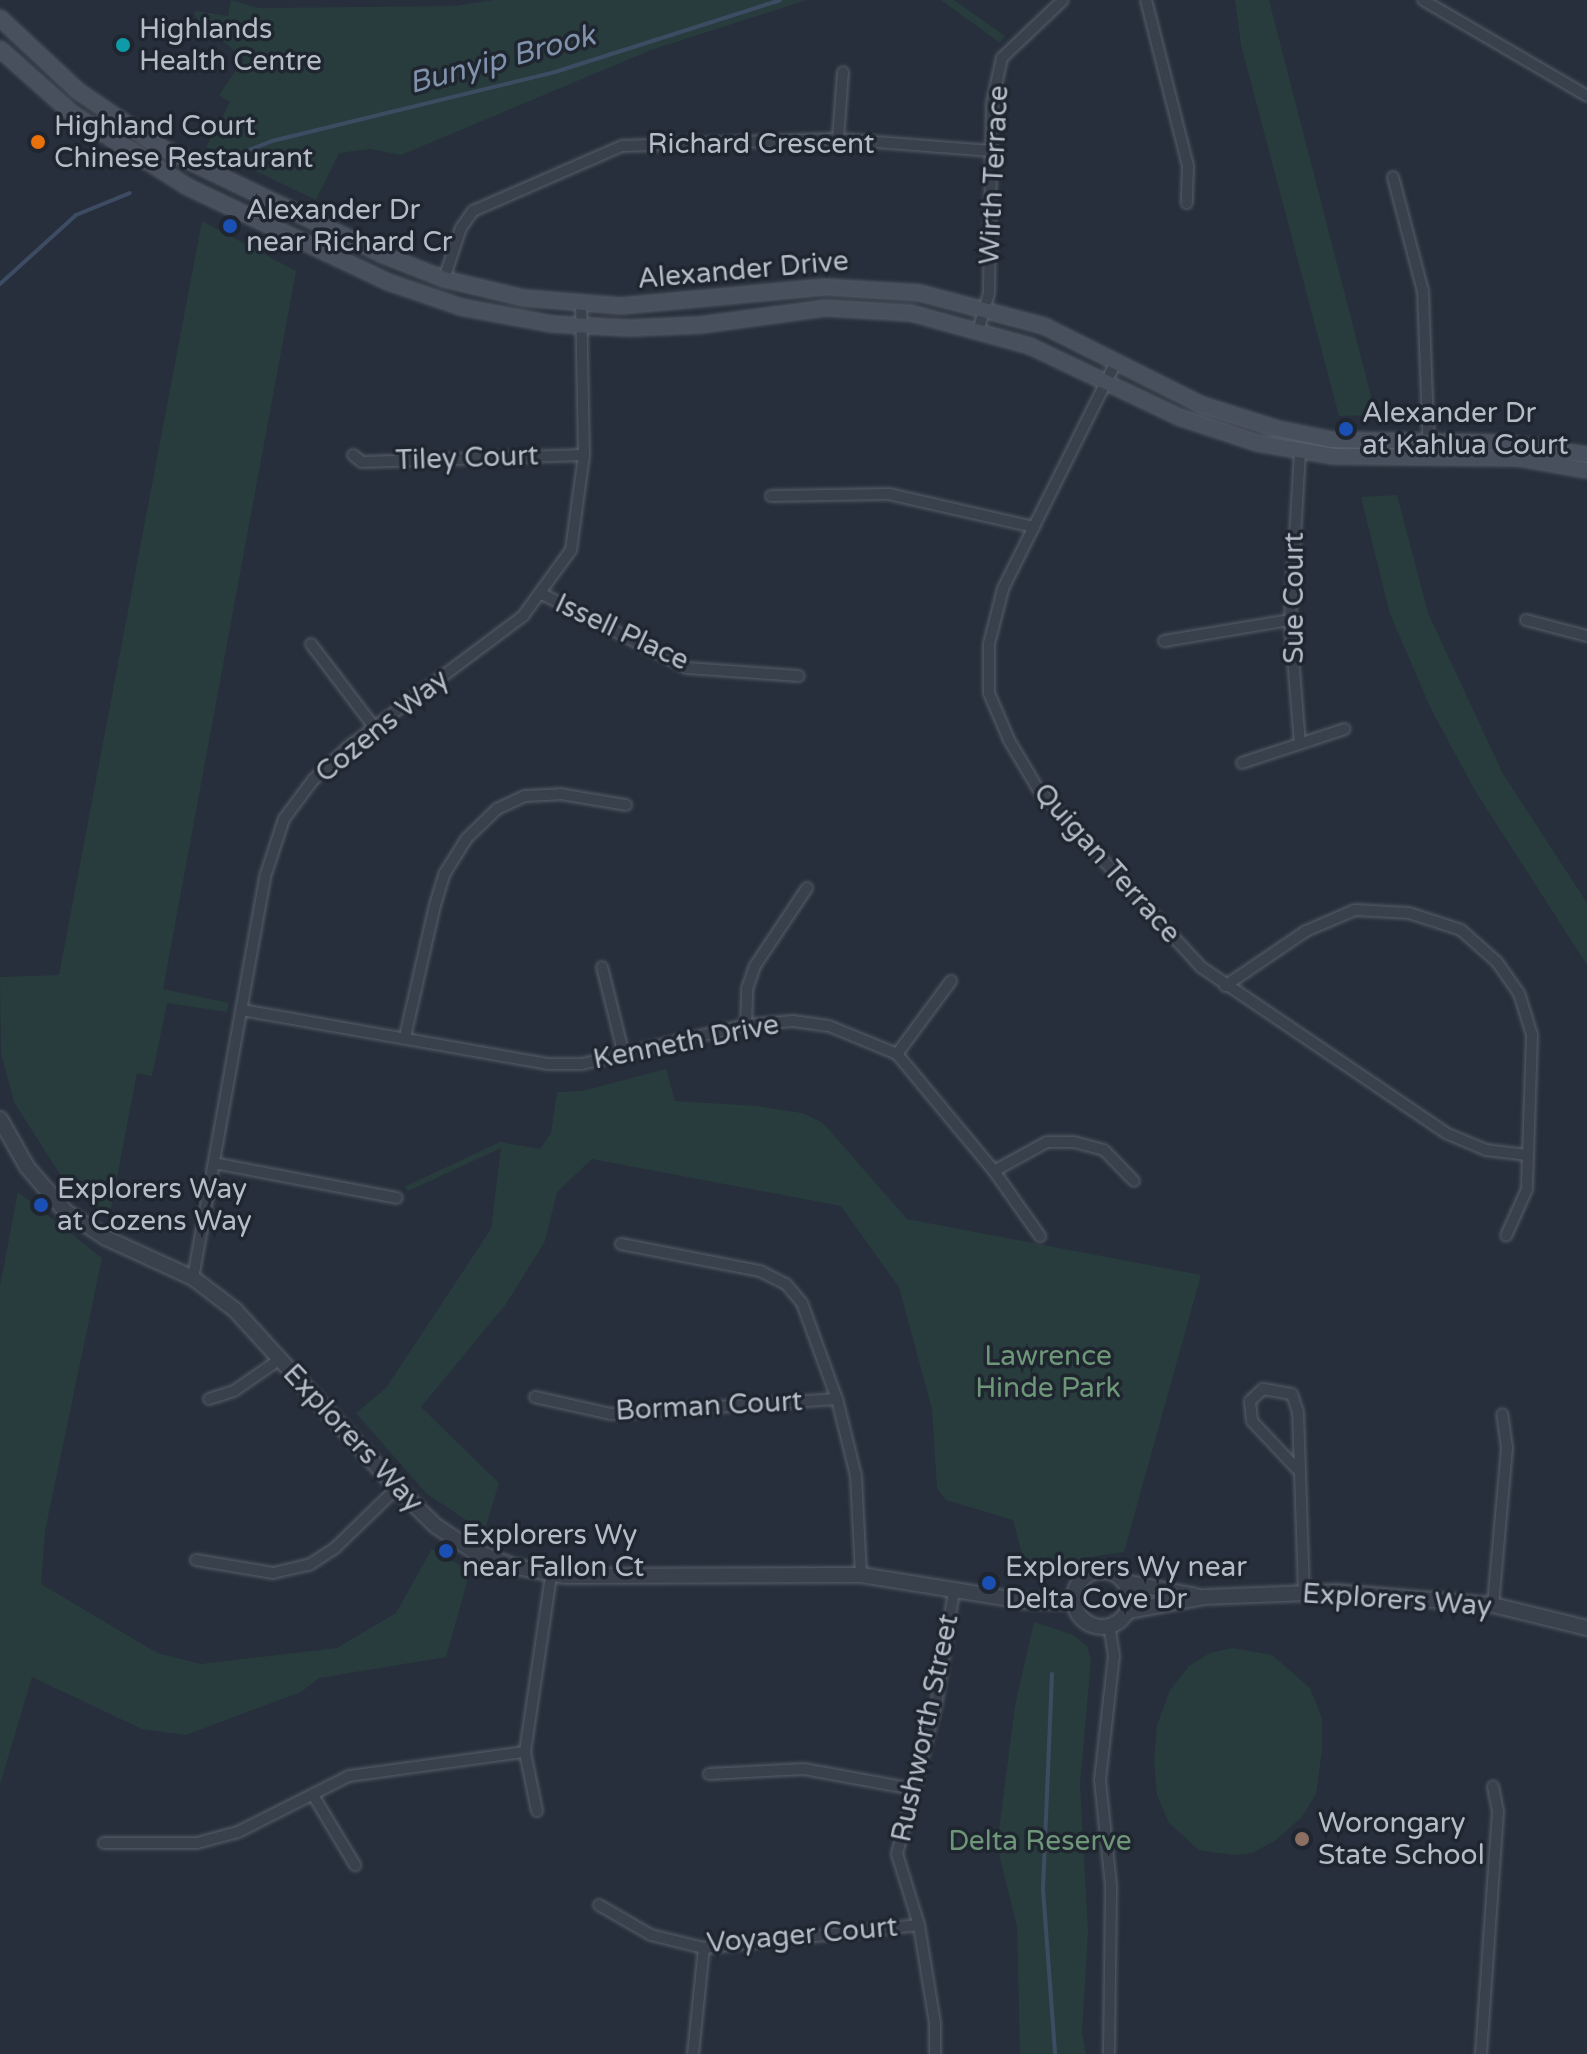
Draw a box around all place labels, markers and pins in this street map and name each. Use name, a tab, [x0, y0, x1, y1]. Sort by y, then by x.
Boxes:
place label: Highlands Health Centre	[139, 12, 322, 78]
marker: Highlands Health Centre	[114, 36, 132, 54]
place label: Highland Court Chinese Restaurant	[54, 109, 313, 175]
marker: Highland Court Chinese Restaurant	[29, 133, 47, 151]
place label: Alexander Dr near Richard Cr	[246, 193, 452, 259]
marker: Alexander Dr near Richard Cr	[221, 217, 239, 235]
place label: Alexander Dr at Kahlua Court	[1362, 396, 1568, 462]
marker: Alexander Dr at Kahlua Court	[1337, 420, 1355, 438]
place label: Explorers Way at Cozens Way	[57, 1172, 252, 1238]
marker: Explorers Way at Cozens Way	[32, 1196, 50, 1214]
place label: Explorers Wy near Fallon Ct	[462, 1518, 644, 1584]
marker: Explorers Wy near Fallon Ct	[437, 1542, 455, 1560]
place label: Explorers Wy near Delta Cove Dr	[1005, 1550, 1247, 1616]
marker: Explorers Wy near Delta Cove Dr	[980, 1574, 998, 1592]
place label: Worongary State School	[1318, 1806, 1485, 1872]
marker: Worongary State School	[1293, 1830, 1311, 1848]

